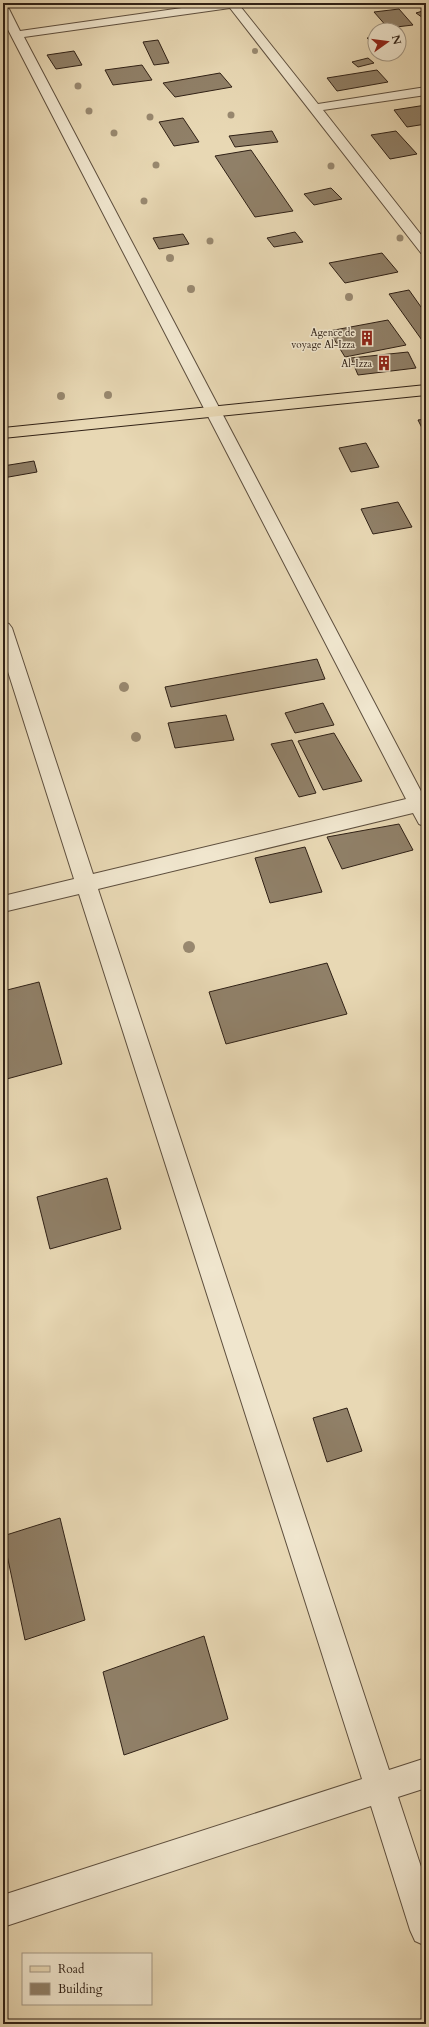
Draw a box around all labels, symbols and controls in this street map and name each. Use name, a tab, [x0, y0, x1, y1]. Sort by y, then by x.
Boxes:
north arrow	[367, 22, 407, 62]
text: N	[388, 33, 405, 47]
place label: Agence de voyage Al-Izza	[291, 326, 356, 352]
building icon: Agence de voyage Al-Izza	[358, 329, 376, 347]
building icon: Al-Izza	[375, 354, 393, 372]
place label: Al-Izza	[341, 357, 373, 371]
legend	[22, 1953, 152, 2005]
text: Road	[58, 1961, 85, 1977]
text: Building	[58, 1981, 103, 1997]

